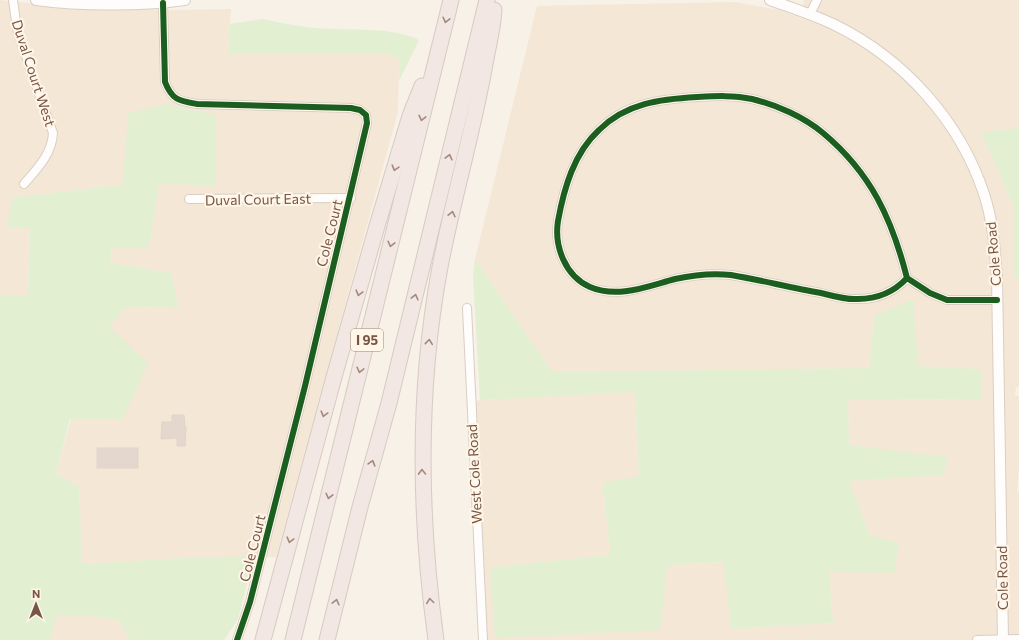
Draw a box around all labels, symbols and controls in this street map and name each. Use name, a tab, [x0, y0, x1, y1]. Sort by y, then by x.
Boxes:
one-way arrow	[443, 16, 451, 23]
street label: Duval Court West	[9, 17, 59, 129]
one-way arrow	[418, 114, 427, 121]
one-way arrow	[444, 153, 453, 160]
one-way arrow	[391, 164, 400, 171]
street label: Duval Court East	[205, 190, 312, 208]
street label: Cole Court	[312, 197, 346, 268]
one-way arrow	[448, 211, 456, 217]
street label: Cole Road	[982, 221, 1004, 287]
one-way arrow	[387, 240, 396, 247]
one-way arrow	[355, 289, 364, 296]
one-way arrow	[410, 293, 419, 300]
road number: I 95	[351, 329, 383, 351]
one-way arrow	[425, 339, 434, 345]
one-way arrow	[356, 366, 365, 373]
one-way arrow	[320, 411, 329, 418]
street label: West Cole Road	[463, 424, 485, 524]
one-way arrow	[367, 459, 376, 466]
one-way arrow	[418, 469, 427, 475]
one-way arrow	[325, 493, 333, 500]
street label: Cole Court	[235, 512, 269, 583]
one-way arrow	[286, 536, 295, 543]
street label: Cole Road	[993, 546, 1011, 610]
north arrow	[16, 584, 56, 624]
text: N	[32, 587, 40, 600]
one-way arrow	[426, 598, 435, 604]
one-way arrow	[331, 599, 340, 606]

